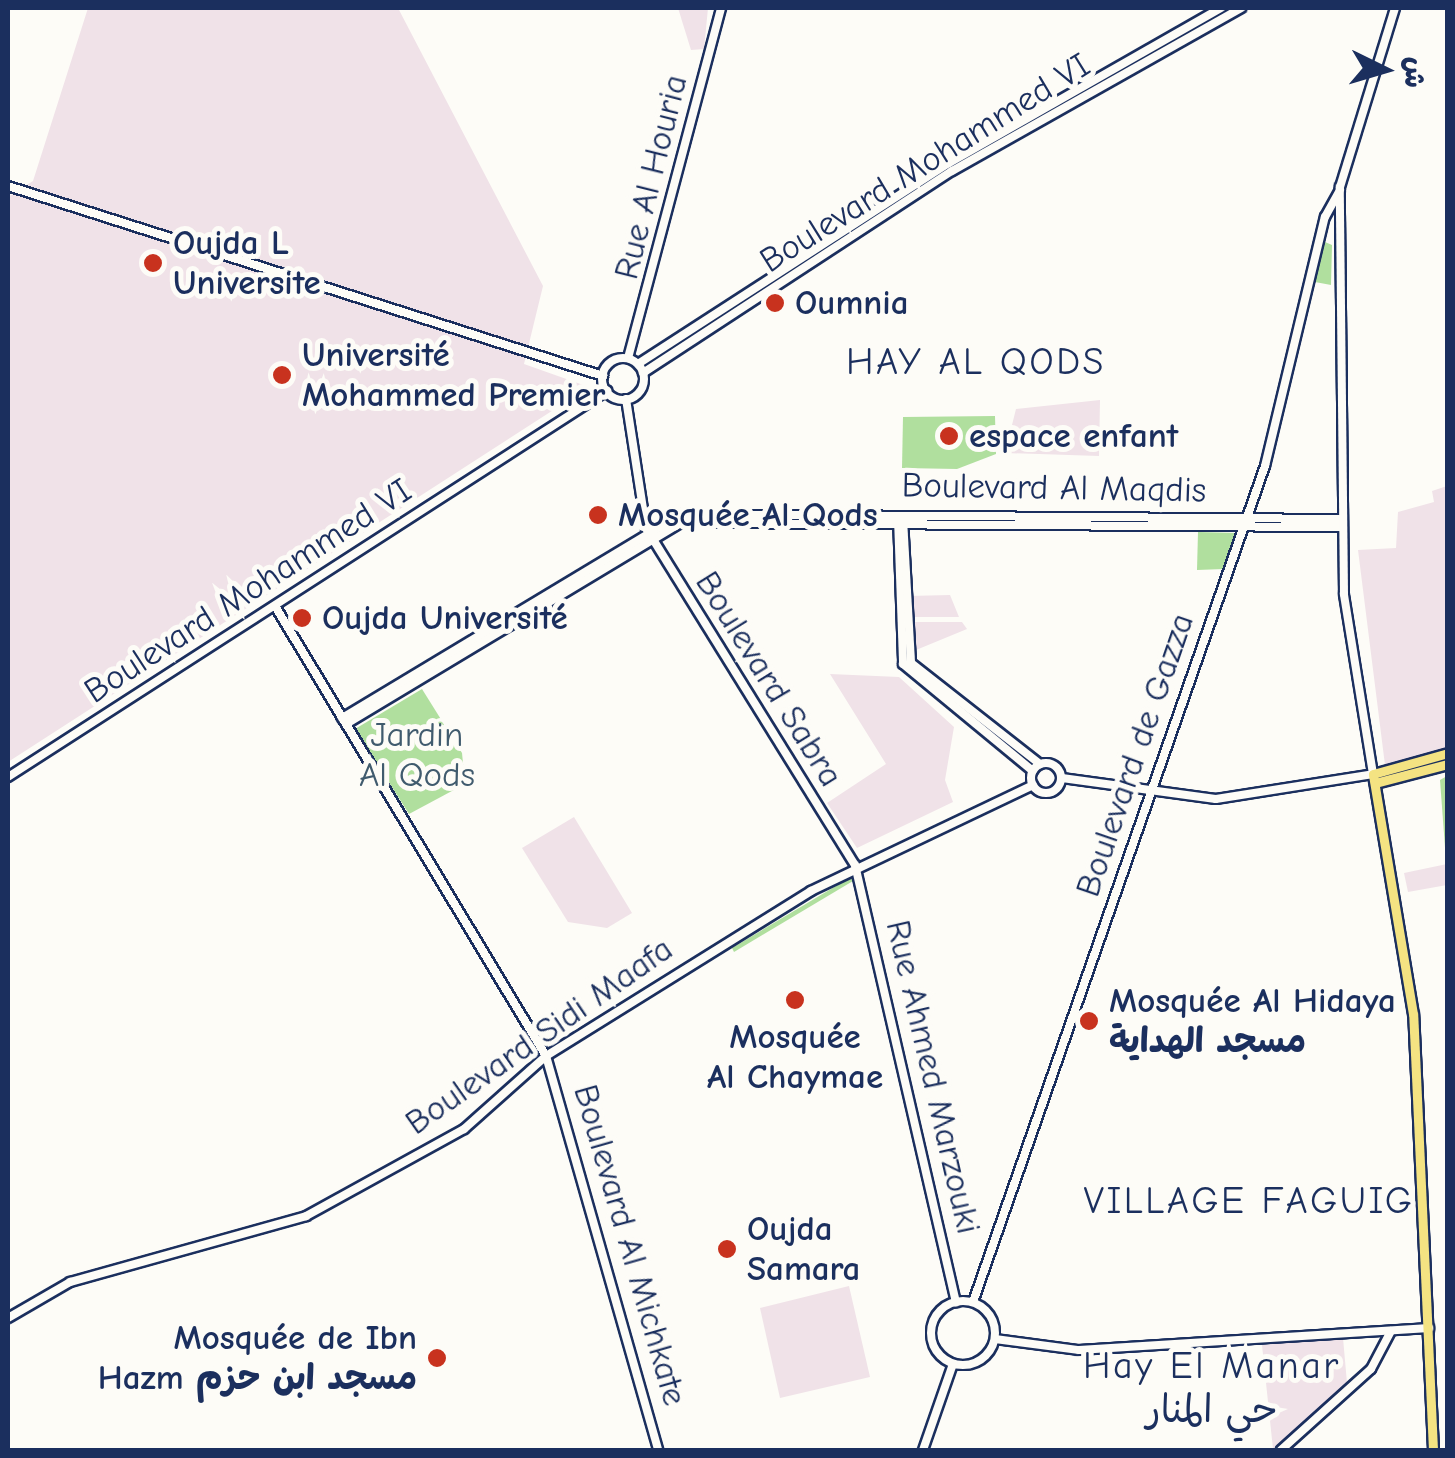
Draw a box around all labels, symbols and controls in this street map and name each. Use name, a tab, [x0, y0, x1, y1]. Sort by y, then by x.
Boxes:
north arrow	[1335, 20, 1435, 120]
street label: Boulevard Mohammed VI	[752, 44, 1098, 282]
text: ش	[1398, 56, 1432, 89]
street label: Rue Al Houria	[605, 70, 697, 284]
place label: Oujda L Universite	[173, 222, 321, 304]
marker: Oujda L Universite	[142, 252, 164, 274]
place label: Oumnia	[795, 282, 909, 324]
marker: Oumnia	[764, 292, 786, 314]
place label: Université Mohammed Premier	[302, 334, 605, 416]
district label: HAY AL QODS	[846, 340, 1106, 386]
marker: Université Mohammed Premier	[271, 364, 293, 386]
place label: espace enfant	[969, 415, 1178, 457]
marker: espace enfant	[938, 425, 960, 447]
street label: Boulevard Al Maqdis	[901, 464, 1207, 512]
street label: Boulevard Mohammed VI	[77, 470, 419, 712]
place label: Mosquée Al Qods	[618, 494, 878, 536]
marker: Mosquée Al Qods	[587, 504, 609, 526]
street label: Boulevard Sabra	[686, 564, 852, 794]
place label: Oujda Université	[322, 597, 568, 639]
marker: Oujda Université	[291, 607, 313, 629]
street label: Boulevard de Gazza	[1067, 608, 1203, 902]
park label: Jardin Al Qods	[359, 714, 475, 796]
street label: Rue Ahmed Marzouki	[876, 916, 990, 1238]
street label: Boulevard Sidi Maafa	[397, 928, 681, 1144]
place label: Mosquée Al Hidaya مسجد الهداية	[1109, 980, 1396, 1062]
marker: Mosquée Al Chaymae	[784, 989, 806, 1011]
marker: Mosquée Al Hidaya مسجد الهداية	[1078, 1010, 1100, 1032]
place label: Mosquée Al Chaymae	[707, 1016, 883, 1098]
street label: Boulevard Al Michkate	[564, 1080, 696, 1410]
district label: VILLAGE FAGUIG	[1084, 1179, 1414, 1225]
place label: Oujda Samara	[747, 1208, 860, 1290]
marker: Oujda Samara	[716, 1238, 738, 1260]
place label: Mosquée de Ibn Hazm مسجد ابن حزم	[98, 1317, 417, 1399]
district label: Hay El Manar حي المنار	[1083, 1344, 1341, 1434]
marker: Mosquée de Ibn Hazm مسجد ابن حزم	[426, 1347, 448, 1369]

